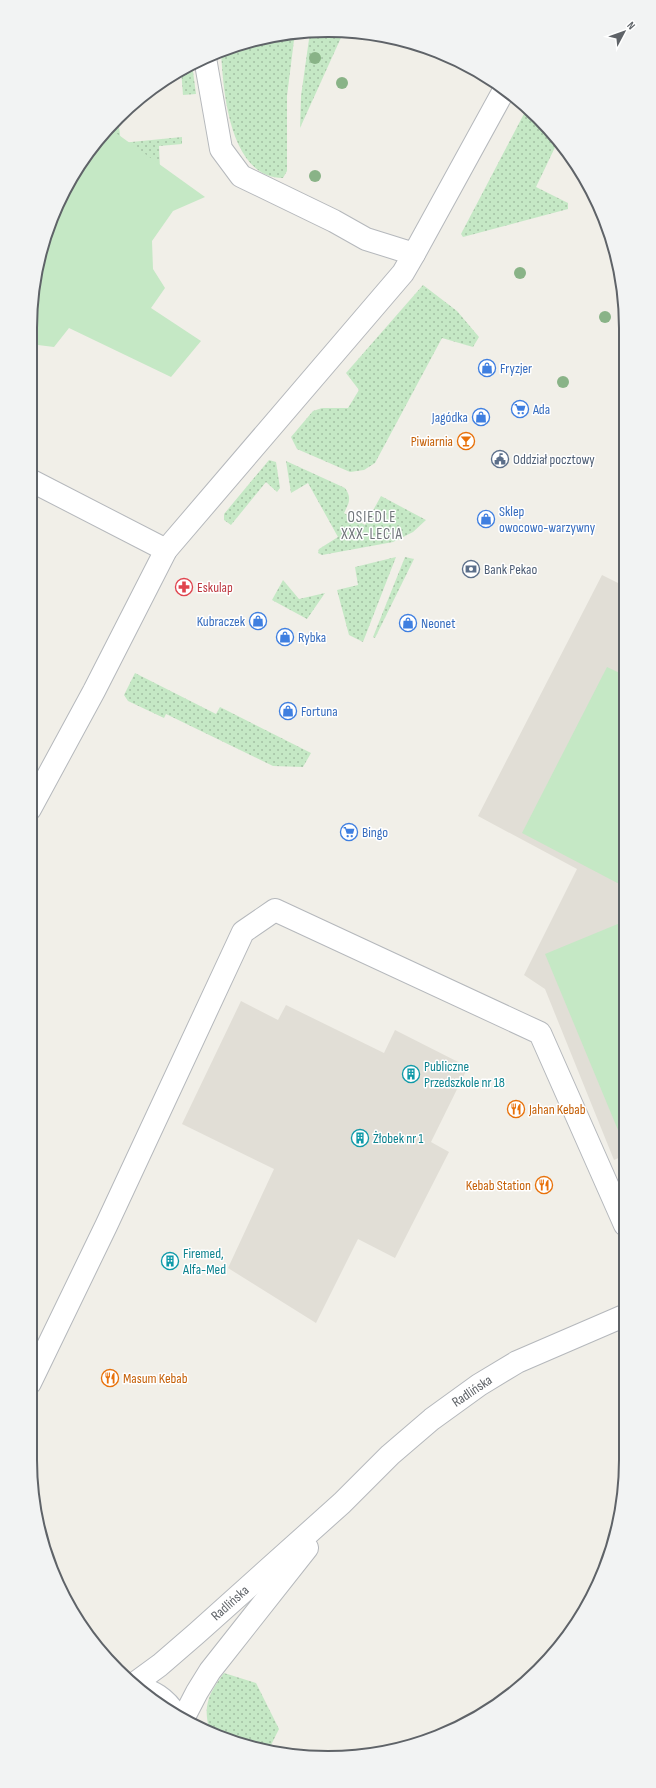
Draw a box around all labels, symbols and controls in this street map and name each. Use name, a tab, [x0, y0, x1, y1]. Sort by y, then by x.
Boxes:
north arrow	[604, 12, 644, 52]
text: N	[624, 19, 638, 32]
shop icon: Fryzjer	[477, 358, 497, 378]
place label: Fryzjer	[500, 360, 532, 377]
supermarket icon: Ada	[510, 399, 530, 419]
place label: Ada	[532, 401, 550, 418]
shop icon: Jagódka	[471, 407, 491, 427]
place label: Jagódka	[431, 409, 468, 426]
bar icon: Piwiarnia	[456, 431, 476, 451]
place label: Piwiarnia	[411, 433, 453, 450]
public building icon: Oddział pocztowy	[490, 449, 510, 469]
place label: Oddział pocztowy	[513, 451, 595, 468]
place label: Sklep owocowo-warzywny	[499, 503, 596, 536]
district label: OSIEDLE XXX-LECIA	[340, 508, 403, 544]
shop icon: Sklep owocowo-warzywny	[476, 509, 496, 529]
bank icon: Bank Pekao	[461, 559, 481, 579]
place label: Bank Pekao	[484, 561, 538, 578]
pharmacy icon: Eskulap	[174, 577, 194, 597]
place label: Eskulap	[197, 579, 233, 596]
shop icon: Kubraczek	[248, 611, 268, 631]
place label: Kubraczek	[197, 613, 246, 630]
shop icon: Neonet	[398, 613, 418, 633]
place label: Neonet	[421, 615, 455, 632]
shop icon: Rybka	[275, 627, 295, 647]
place label: Rybka	[298, 629, 326, 646]
shop icon: Fortuna	[278, 701, 298, 721]
place label: Fortuna	[301, 703, 338, 720]
supermarket icon: Bingo	[339, 822, 359, 842]
place label: Bingo	[362, 824, 388, 841]
place label: Publiczne Przedszkole nr 18	[424, 1058, 505, 1091]
building icon: Publiczne Przedszkole nr 18	[401, 1064, 421, 1084]
restaurant icon: Jahan Kebab	[506, 1099, 526, 1119]
place label: Jahan Kebab	[528, 1101, 586, 1118]
building icon: Żłobek nr 1	[350, 1128, 370, 1148]
place label: Żłobek nr 1	[373, 1130, 423, 1147]
restaurant icon: Kebab Station	[534, 1175, 554, 1195]
place label: Kebab Station	[466, 1177, 531, 1194]
place label: Firemed, Alfa-Med	[182, 1245, 226, 1278]
building icon: Firemed, Alfa-Med	[160, 1251, 180, 1271]
restaurant icon: Masum Kebab	[100, 1368, 120, 1388]
place label: Masum Kebab	[123, 1370, 188, 1387]
street label: Radlińska	[449, 1371, 495, 1411]
street label: Radlińska	[208, 1582, 252, 1624]

